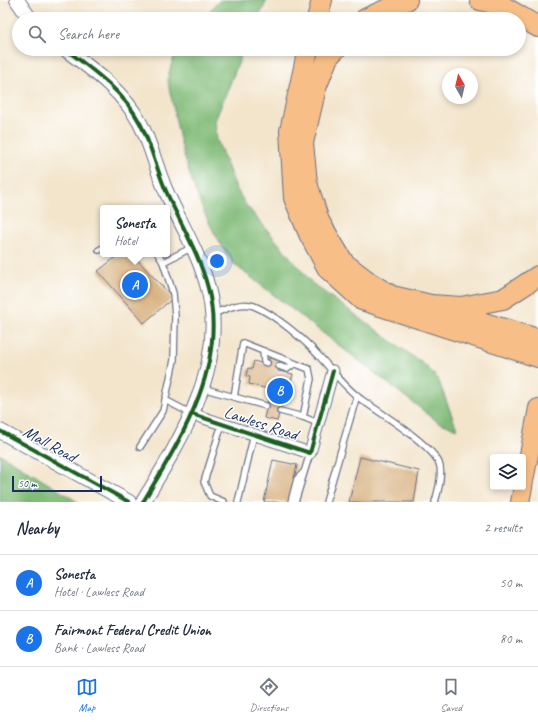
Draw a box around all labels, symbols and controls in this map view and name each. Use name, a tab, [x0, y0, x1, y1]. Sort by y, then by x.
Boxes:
search box	[12, 12, 526, 56]
icon: search	[26, 23, 48, 45]
text: Search here	[58, 25, 119, 44]
north arrow	[442, 68, 478, 104]
popup	[100, 205, 170, 257]
text: Sonesta	[114, 214, 156, 233]
text: Hotel	[114, 233, 137, 249]
your location	[207, 251, 227, 271]
pin: A	[122, 270, 148, 300]
pin: B	[267, 376, 293, 406]
street label: Lawless Road	[221, 401, 304, 446]
street label: Mall Road	[20, 421, 82, 468]
map controls	[490, 454, 526, 490]
button: layers	[490, 454, 526, 490]
scale bar	[12, 474, 102, 493]
text: 50 m	[18, 476, 37, 490]
text: Nearby	[16, 518, 59, 539]
text: 2 results	[484, 520, 522, 536]
text: Sonesta	[54, 565, 95, 584]
text: A	[26, 575, 32, 591]
text: 50 m	[500, 575, 522, 591]
text: Hotel · Lawless Road	[54, 584, 144, 600]
text: Fairmont Federal Credit Union	[54, 621, 211, 640]
text: B	[26, 631, 32, 647]
text: 80 m	[500, 631, 522, 647]
text: Bank · Lawless Road	[54, 640, 144, 656]
tab: Map	[76, 676, 98, 714]
tab: Directions	[250, 676, 288, 714]
tab: Saved	[440, 676, 462, 714]

